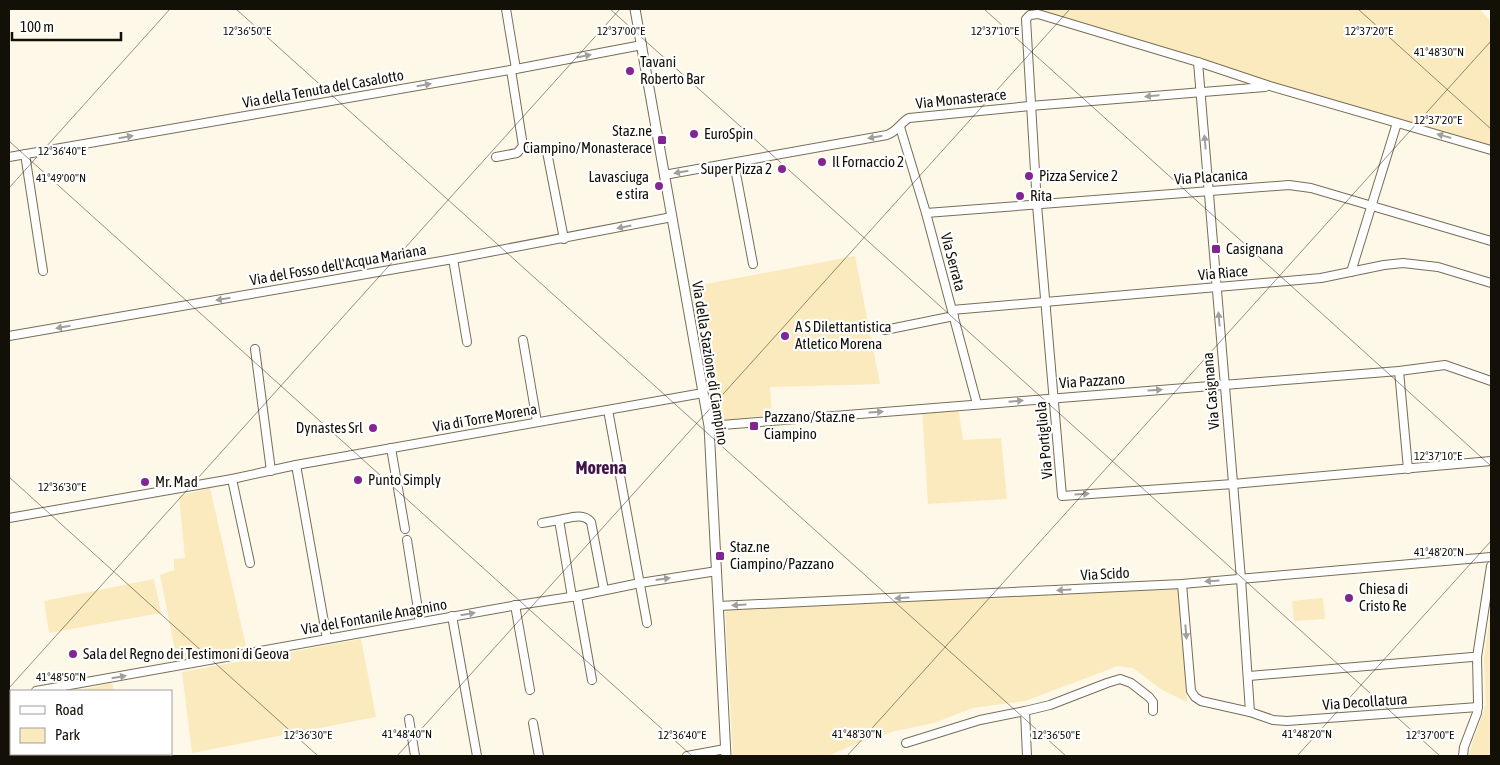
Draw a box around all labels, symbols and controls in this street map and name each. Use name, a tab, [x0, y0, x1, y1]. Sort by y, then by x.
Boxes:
scale bar	[12, 10, 121, 42]
text: 100 m	[20, 18, 54, 35]
text: 12°36'50"E	[223, 24, 271, 38]
text: 12°37'00"E	[597, 24, 645, 38]
text: 12°37'10"E	[971, 24, 1019, 38]
text: 12°37'20"E	[1345, 24, 1393, 38]
text: 41°48'30"N	[1414, 45, 1464, 59]
one-way arrow	[576, 52, 592, 60]
place label: Tavani Roberto Bar	[640, 53, 705, 87]
marker: Tavani Roberto Bar	[624, 65, 636, 77]
street label: Via della Tenuta del Casalotto	[241, 66, 405, 111]
one-way arrow	[416, 81, 432, 89]
street label: Via Monasterace	[915, 85, 1007, 112]
one-way arrow	[1144, 92, 1160, 100]
text: 12°37'20"E	[1414, 113, 1462, 127]
place label: Staz.ne Ciampino/Monasterace	[523, 122, 652, 156]
place label: EuroSpin	[704, 125, 753, 142]
marker: EuroSpin	[688, 128, 700, 140]
one-way arrow	[118, 132, 134, 140]
one-way arrow	[1437, 132, 1452, 140]
one-way arrow	[1201, 133, 1209, 149]
marker: Staz.ne Ciampino/Monasterace	[656, 134, 668, 146]
one-way arrow	[867, 134, 883, 142]
text: 12°36'40"E	[38, 144, 86, 158]
place label: Il Fornaccio 2	[832, 153, 904, 170]
marker: Il Fornaccio 2	[816, 156, 828, 168]
place label: Super Pizza 2	[701, 160, 772, 177]
marker: Super Pizza 2	[776, 163, 788, 175]
street label: Via Placanica	[1174, 165, 1248, 188]
place label: Pizza Service 2	[1039, 167, 1118, 184]
place label: Lavasciuga e stira	[589, 168, 649, 202]
one-way arrow	[672, 168, 688, 176]
marker: Pizza Service 2	[1023, 170, 1035, 182]
text: 41°49'00"N	[36, 171, 86, 185]
marker: Lavasciuga e stira	[653, 180, 665, 192]
place label: Rita	[1030, 187, 1052, 204]
marker: Rita	[1014, 190, 1026, 202]
one-way arrow	[616, 223, 632, 231]
street label: Via Serrata	[938, 231, 969, 293]
place label: Casignana	[1226, 240, 1283, 257]
street label: Via del Fosso dell'Acqua Mariana	[248, 241, 428, 288]
marker: Casignana	[1210, 243, 1222, 255]
street label: Via Riace	[1197, 262, 1249, 283]
street label: Via della Stazione di Ciampino	[689, 280, 732, 446]
one-way arrow	[215, 295, 231, 303]
one-way arrow	[1215, 311, 1223, 327]
place label: A S Dilettantistica Atletico Morena	[795, 318, 892, 352]
one-way arrow	[55, 323, 71, 331]
marker: A S Dilettantistica Atletico Morena	[779, 330, 791, 342]
street label: Via Casignana	[1199, 352, 1222, 430]
street label: Via Pazzano	[1058, 370, 1125, 391]
one-way arrow	[1147, 386, 1163, 394]
one-way arrow	[1008, 397, 1024, 405]
street label: Via di Torre Morena	[431, 400, 538, 435]
street label: Via Portigliola	[1032, 400, 1055, 480]
place label: Pazzano/Staz.ne Ciampino	[764, 408, 855, 442]
one-way arrow	[868, 408, 884, 416]
place label: Dynastes Srl	[296, 419, 363, 436]
marker: Pazzano/Staz.ne Ciampino	[748, 420, 760, 432]
marker: Dynastes Srl	[367, 422, 379, 434]
text: 12°37'10"E	[1414, 449, 1462, 463]
district label: Morena	[575, 457, 627, 478]
place label: Punto Simply	[368, 471, 441, 488]
place label: Mr. Mad	[155, 473, 198, 490]
marker: Punto Simply	[352, 474, 364, 486]
marker: Mr. Mad	[139, 476, 151, 488]
text: 12°36'30"E	[38, 480, 86, 494]
one-way arrow	[1075, 490, 1091, 498]
place label: Staz.ne Ciampino/Pazzano	[730, 538, 834, 572]
text: 41°48'20"N	[1414, 545, 1464, 559]
marker: Staz.ne Ciampino/Pazzano	[714, 550, 726, 562]
street label: Via Scido	[1080, 564, 1130, 583]
one-way arrow	[655, 575, 671, 583]
one-way arrow	[1204, 578, 1220, 586]
place label: Chiesa di Cristo Re	[1359, 580, 1408, 614]
one-way arrow	[1056, 586, 1072, 594]
marker: Chiesa di Cristo Re	[1343, 592, 1355, 604]
one-way arrow	[893, 594, 909, 602]
street label: Via del Fontanile Anagnino	[300, 595, 448, 638]
one-way arrow	[731, 601, 747, 609]
one-way arrow	[461, 609, 477, 617]
one-way arrow	[1183, 624, 1191, 640]
place label: Sala del Regno dei Testimoni di Geova	[83, 645, 289, 662]
marker: Sala del Regno dei Testimoni di Geova	[67, 648, 79, 660]
text: 41°48'50"N	[36, 670, 86, 684]
one-way arrow	[111, 672, 127, 680]
legend	[10, 690, 172, 755]
street label: Via Decollatura	[1322, 690, 1408, 713]
text: Road	[55, 701, 84, 718]
text: Park	[55, 726, 80, 743]
text: 41°48'40"N	[382, 727, 432, 741]
text: 41°48'30"N	[832, 727, 882, 741]
text: 41°48'20"N	[1282, 727, 1332, 741]
text: 12°36'30"E	[284, 728, 332, 742]
text: 12°36'40"E	[658, 728, 706, 742]
text: 12°36'50"E	[1032, 728, 1080, 742]
text: 12°37'00"E	[1406, 728, 1454, 742]

